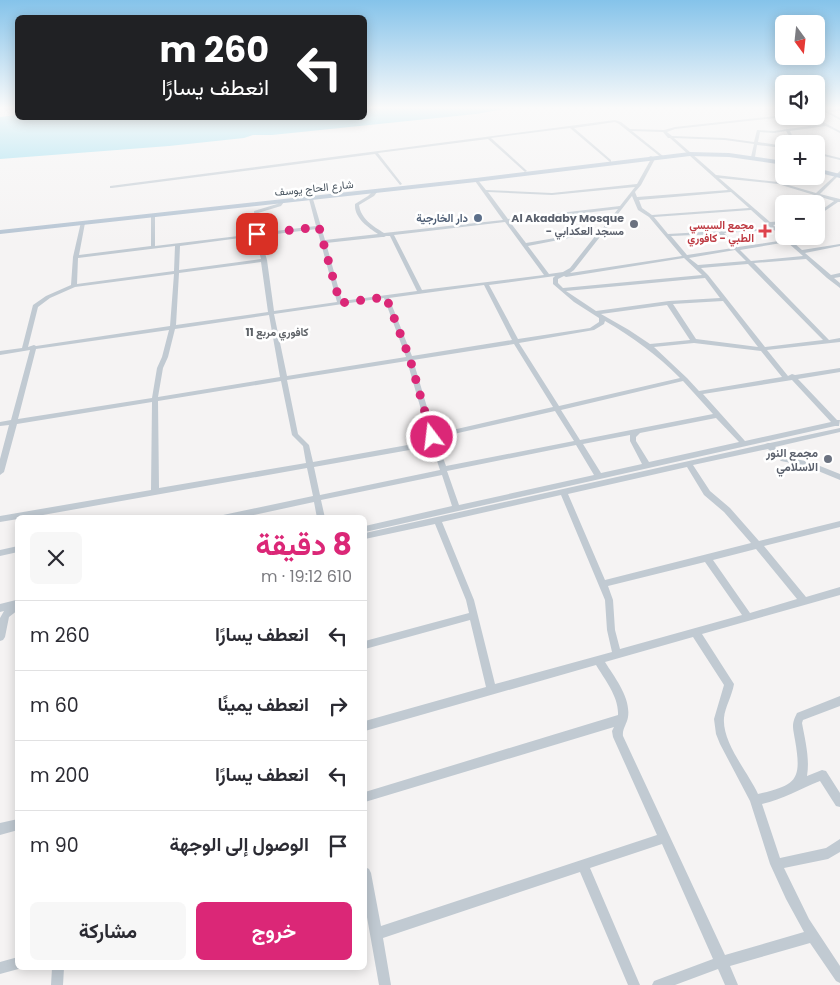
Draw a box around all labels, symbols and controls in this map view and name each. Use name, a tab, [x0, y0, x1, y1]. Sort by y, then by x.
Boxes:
north arrow	[775, 15, 825, 65]
map controls	[775, 15, 825, 245]
text: 260 m	[159, 25, 269, 74]
icon: left	[287, 35, 352, 100]
text: انعطف يسارًا	[162, 72, 269, 103]
button: sound	[775, 75, 825, 125]
button: +	[775, 135, 825, 185]
street label: شارع الحاج يوسف	[274, 176, 355, 200]
button: −	[775, 195, 825, 245]
place label: دار الخارجية	[416, 210, 469, 226]
place label: Al Akadaby Mosque - مسجد العكدابي	[511, 210, 624, 240]
marker: دار الخارجية	[472, 212, 484, 224]
pin	[236, 213, 278, 255]
place label: مجمع السيسي الطبي - كافوري	[687, 217, 754, 247]
marker: Al Akadaby Mosque - مسجد العكدابي	[628, 218, 640, 230]
icon: arrive	[243, 220, 271, 248]
marker: مجمع السيسي الطبي - كافوري	[758, 224, 772, 238]
district label: كافوري مربع 11	[245, 324, 309, 341]
position arrow	[405, 410, 457, 462]
place label: مجمع النور الاسلامي	[765, 444, 818, 477]
marker: مجمع النور الاسلامي	[822, 453, 834, 465]
text: 8 دقيقة	[255, 523, 352, 566]
button: close	[30, 532, 82, 584]
text: 610 m · 19:12	[261, 565, 352, 588]
text: انعطف يسارًا	[215, 621, 309, 648]
text: 260 m	[30, 622, 90, 649]
icon: left	[324, 622, 352, 650]
text: انعطف يمينًا	[217, 691, 309, 718]
text: 60 m	[30, 692, 79, 719]
icon: right	[324, 692, 352, 720]
text: انعطف يسارًا	[215, 761, 309, 788]
text: 200 m	[30, 762, 89, 789]
icon: left	[324, 762, 352, 790]
text: الوصول إلى الوجهة	[170, 831, 309, 858]
text: 90 m	[30, 832, 79, 859]
icon: arrive	[324, 832, 352, 860]
button: مشاركة	[30, 902, 186, 960]
button: خروج	[196, 902, 352, 960]

